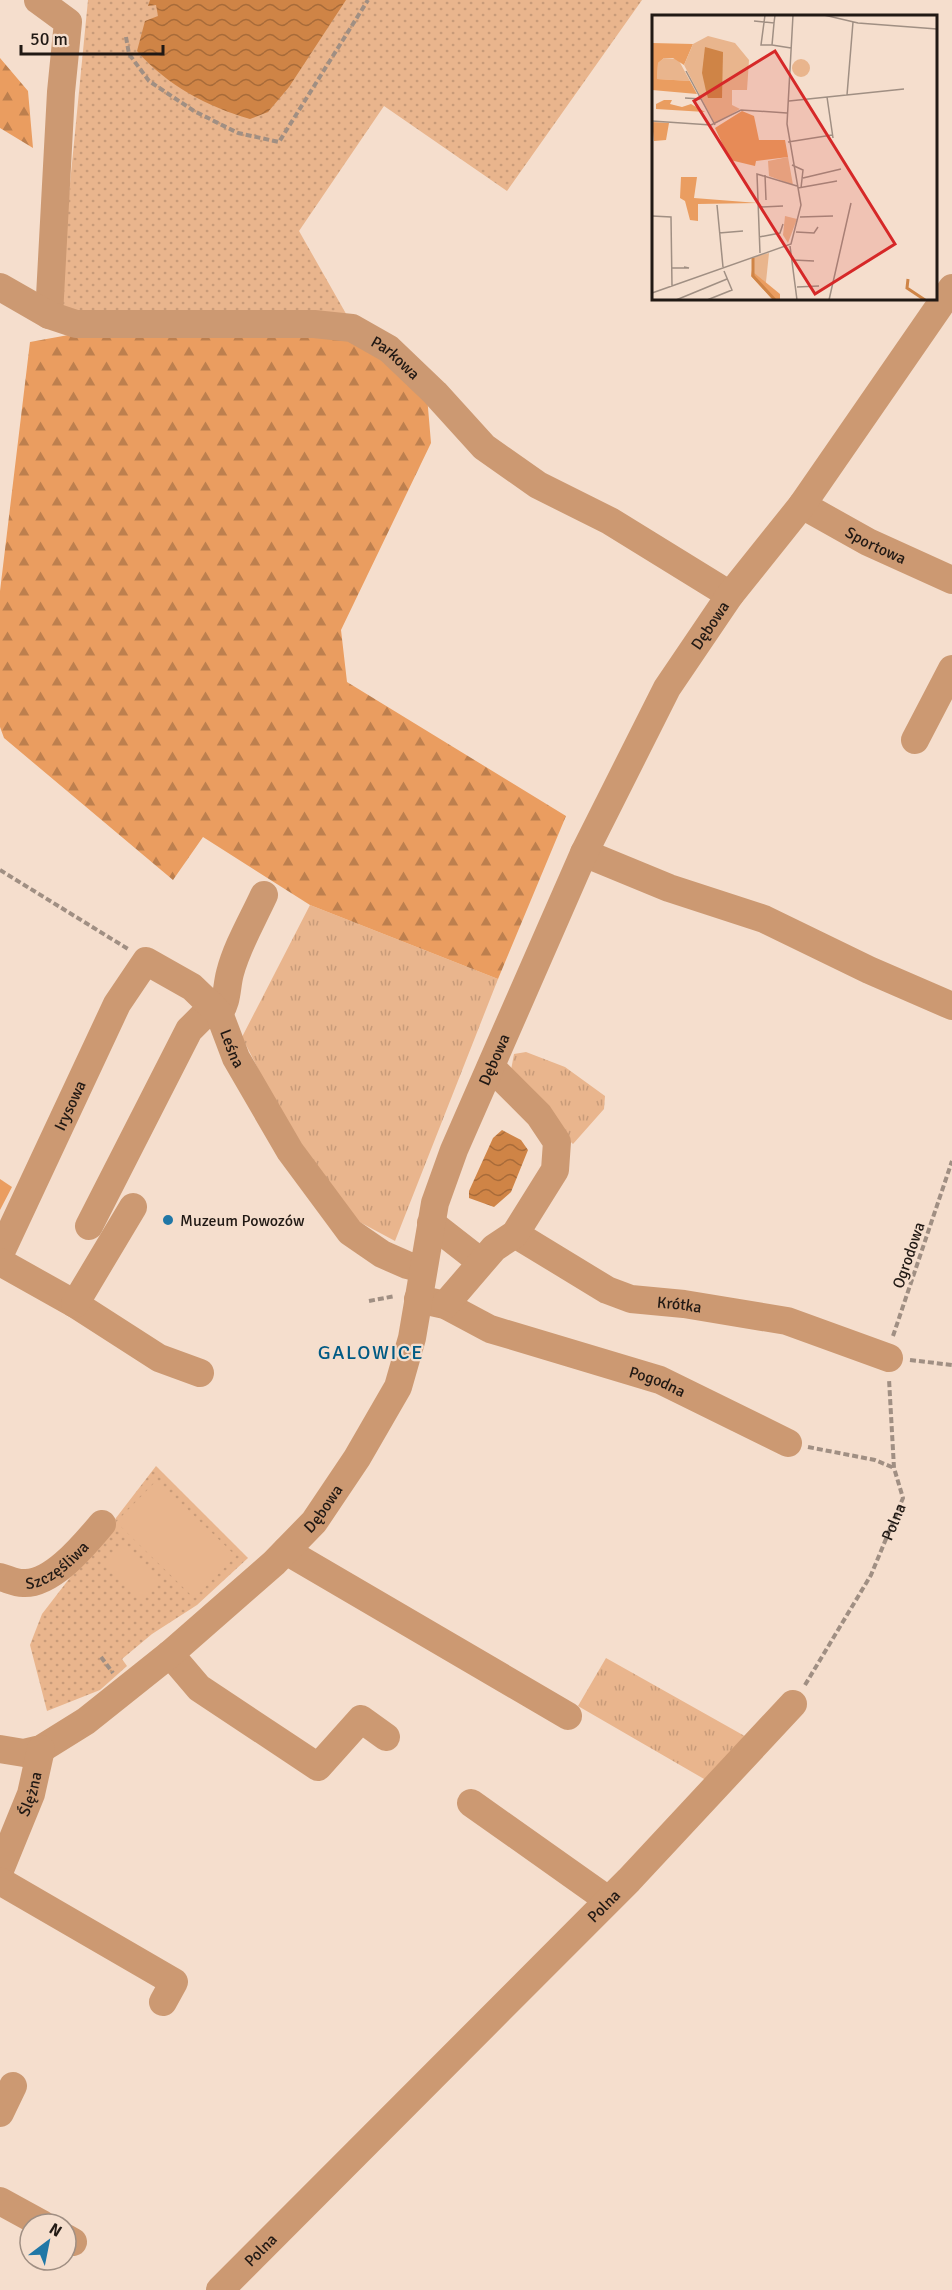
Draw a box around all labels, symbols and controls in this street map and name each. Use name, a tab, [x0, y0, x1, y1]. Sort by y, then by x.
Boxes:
inset map	[652, 15, 937, 300]
scale bar	[21, 18, 164, 56]
text: 50 m	[30, 28, 68, 50]
street label: Parkowa	[367, 332, 424, 384]
street label: Sportowa	[841, 522, 909, 569]
street label: Dębowa	[687, 597, 734, 654]
street label: Leśna	[215, 1027, 249, 1072]
street label: Dębowa	[475, 1031, 515, 1089]
street label: Irysowa	[50, 1078, 91, 1134]
place label: Muzeum Powozów	[180, 1211, 305, 1231]
marker: Muzeum Powozów	[161, 1213, 175, 1227]
street label: Ogrodowa	[888, 1219, 930, 1291]
street label: Krótka	[656, 1292, 703, 1318]
district label: GALOWICE	[318, 1340, 424, 1365]
street label: Pogodna	[626, 1362, 689, 1402]
street label: Dębowa	[300, 1481, 347, 1538]
street label: Polna	[877, 1500, 911, 1544]
street label: Szczęśliwa	[24, 1537, 93, 1594]
street label: Ślężna	[14, 1770, 47, 1819]
street label: Polna	[584, 1886, 625, 1927]
north arrow	[18, 2212, 78, 2272]
text: N	[45, 2219, 65, 2242]
street label: Polna	[240, 2230, 282, 2271]

